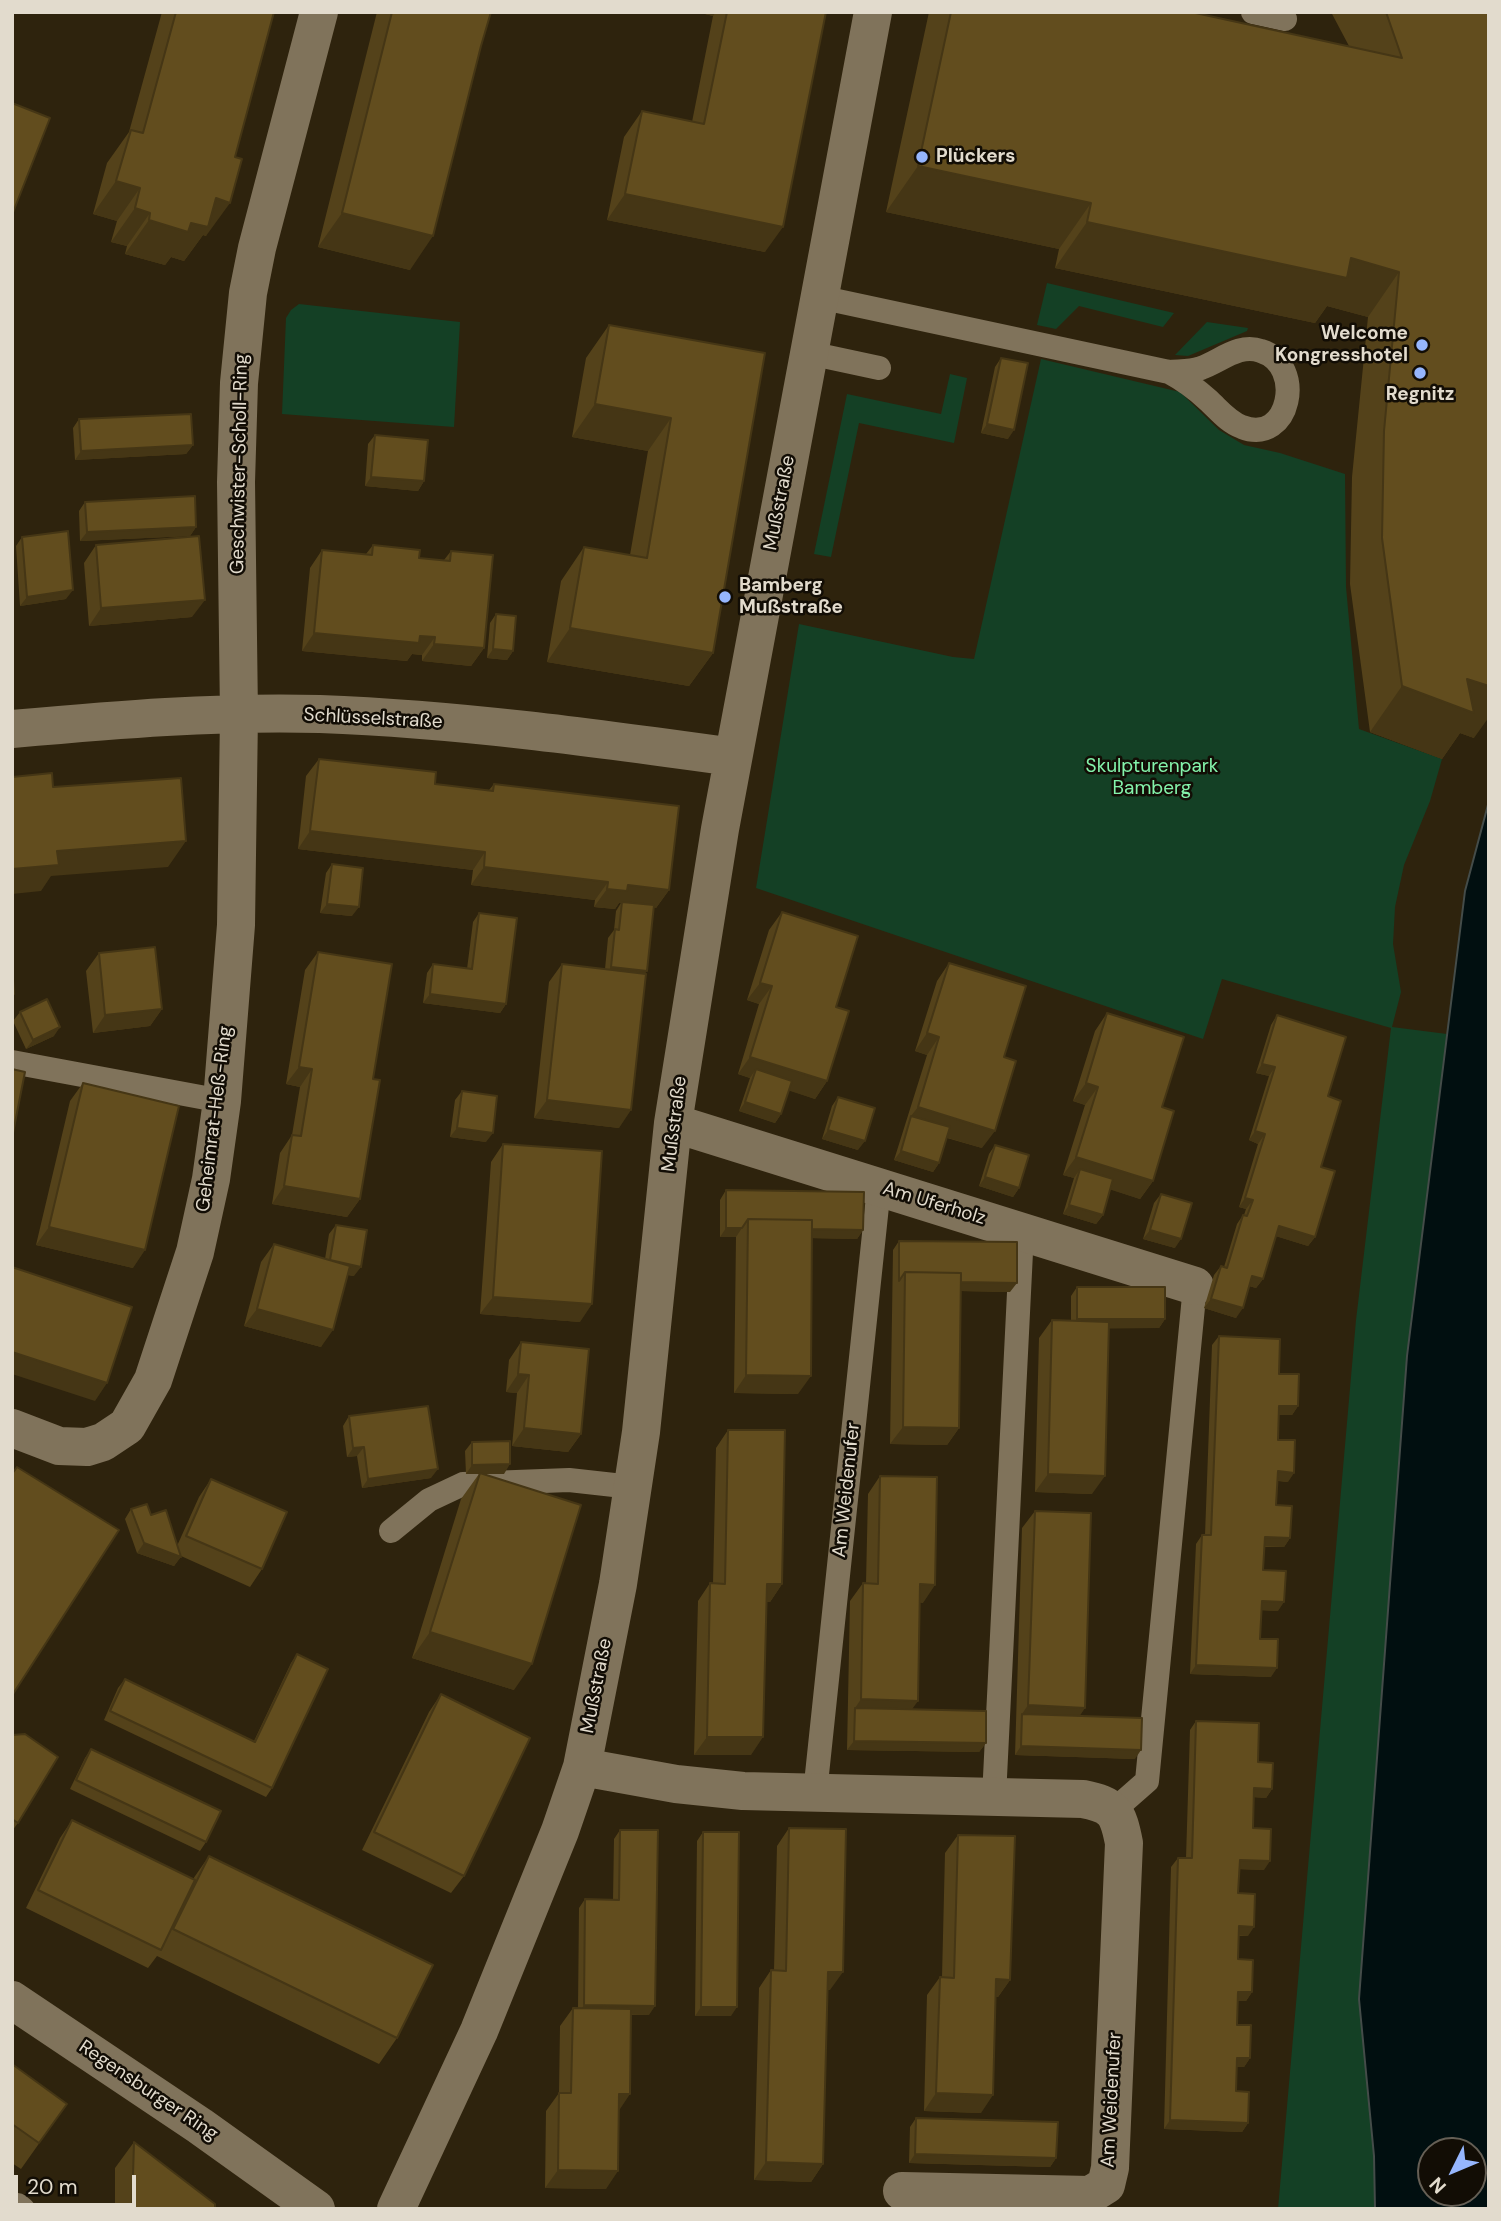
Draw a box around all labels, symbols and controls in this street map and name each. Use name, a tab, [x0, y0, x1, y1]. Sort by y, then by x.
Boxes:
place label: Plückers	[936, 146, 1015, 168]
marker: Plückers	[914, 149, 930, 165]
place label: Welcome Kongresshotel	[1275, 323, 1408, 367]
marker: Welcome Kongresshotel	[1414, 337, 1430, 353]
street label: Geschwister-Scholl-Ring	[227, 354, 253, 574]
marker: Regnitz	[1412, 365, 1428, 381]
place label: Regnitz	[1386, 384, 1454, 406]
street label: Mußstraße	[760, 454, 800, 552]
place label: Bamberg Mußstraße	[739, 575, 843, 619]
marker: Bamberg Mußstraße	[717, 589, 733, 605]
street label: Schlüsselstraße	[303, 704, 443, 734]
park label: Skulpturenpark Bamberg	[1086, 756, 1218, 800]
street label: Geheimrat-Heß-Ring	[192, 1025, 238, 1213]
street label: Mußstraße	[658, 1075, 692, 1173]
street label: Am Uferholz	[880, 1178, 988, 1230]
street label: Am Weidenufer	[829, 1421, 865, 1559]
street label: Mußstraße	[577, 1637, 617, 1735]
street label: Am Weidenufer	[1097, 2032, 1127, 2168]
street label: Regensburger Ring	[74, 2036, 222, 2146]
north arrow	[1417, 2137, 1487, 2207]
scale bar	[18, 2162, 140, 2206]
text: N	[1424, 2172, 1452, 2199]
text: 20 m	[27, 2173, 78, 2201]

